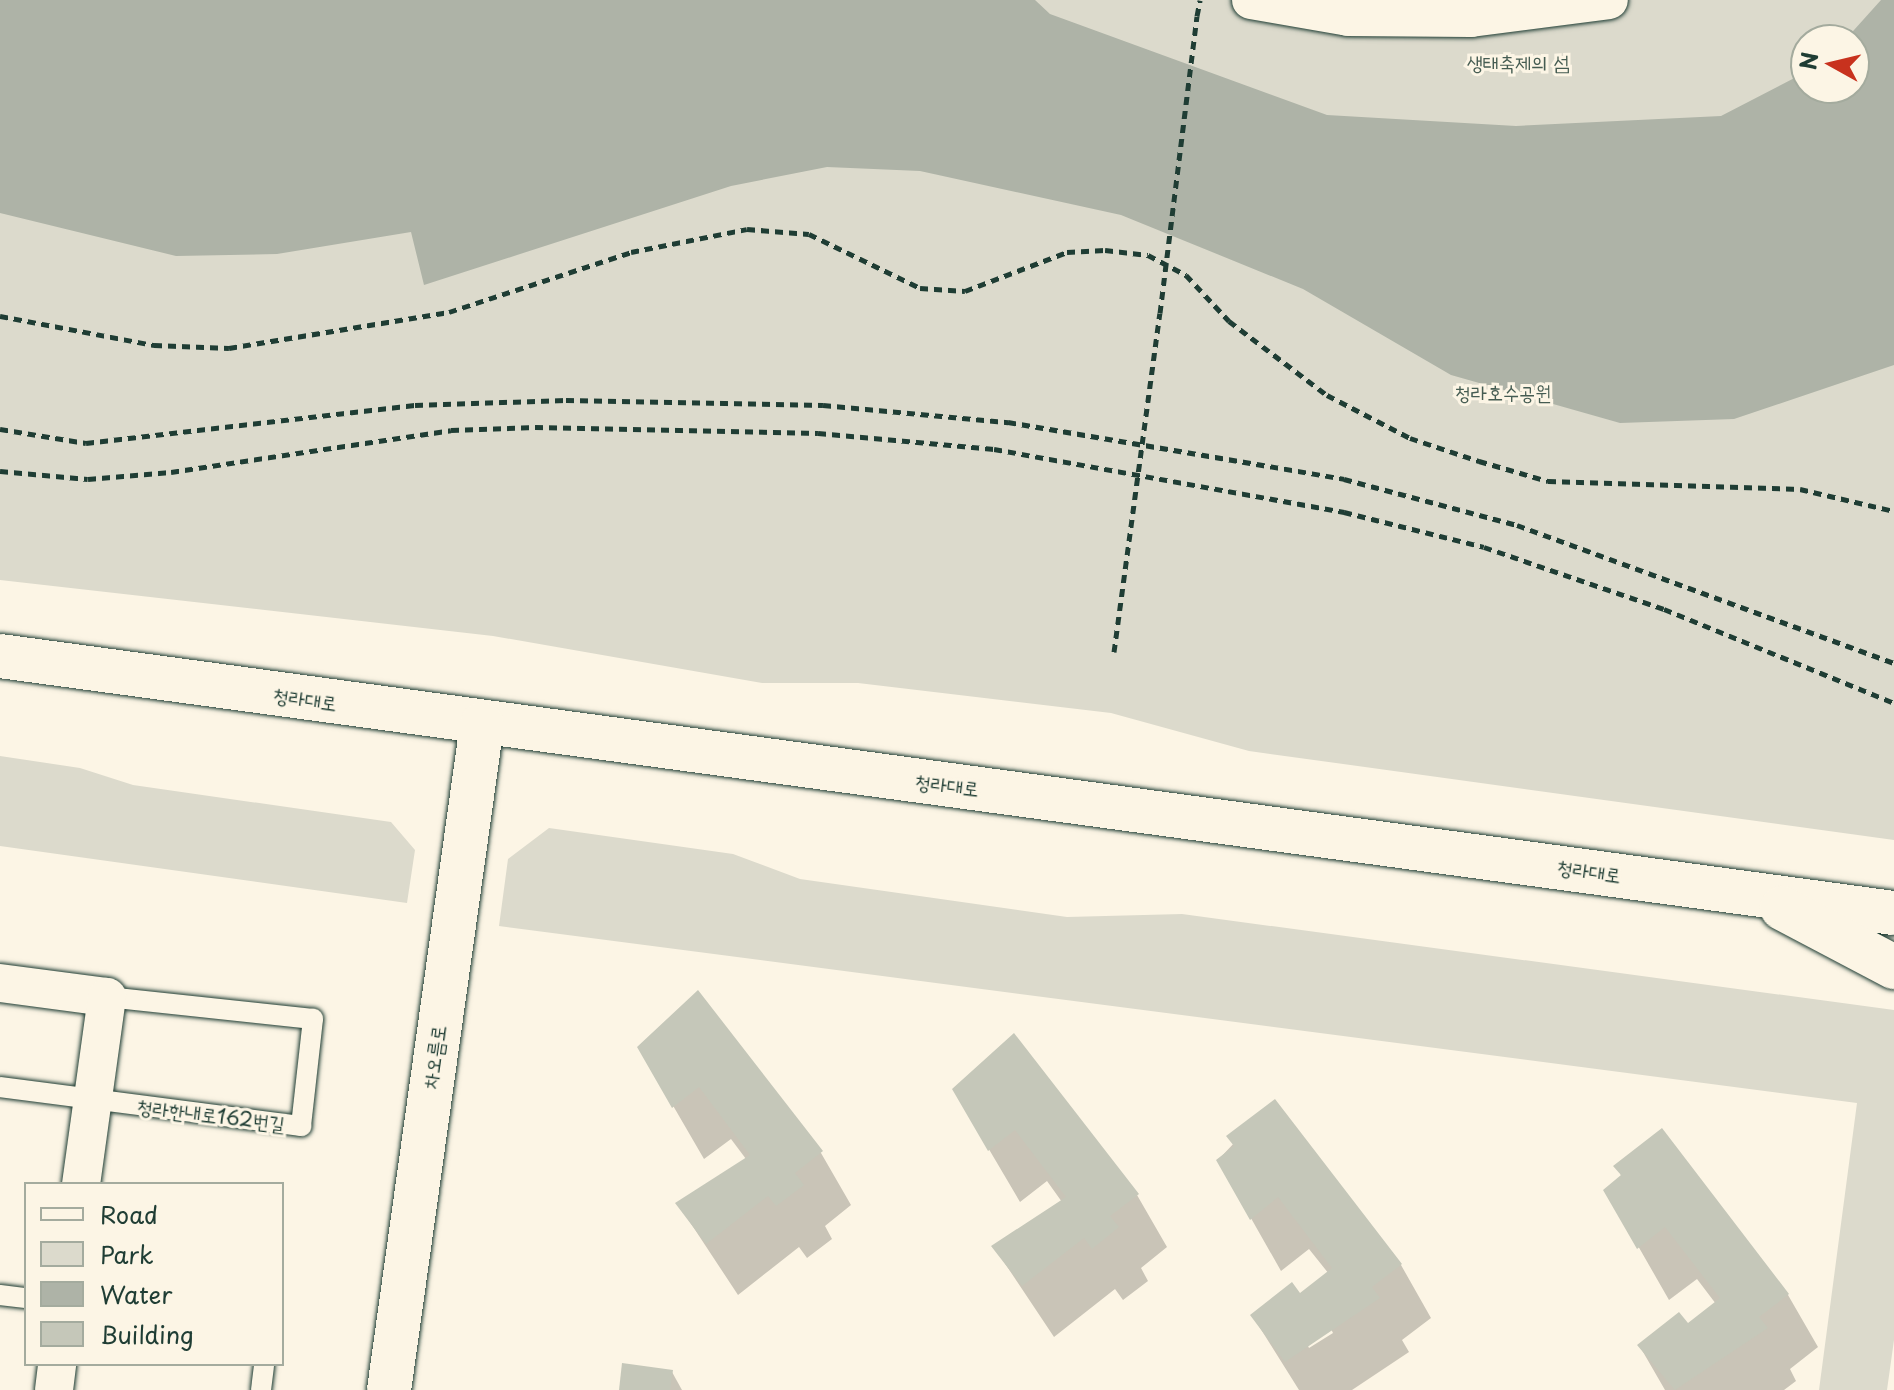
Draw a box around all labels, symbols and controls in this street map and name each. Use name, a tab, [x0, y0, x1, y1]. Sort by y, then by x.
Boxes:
north arrow	[1790, 24, 1870, 104]
park label: 생태축제의 섬	[1466, 50, 1570, 74]
text: N	[1790, 50, 1825, 72]
park label: 청라호수공원	[1455, 380, 1551, 404]
street label: 청라대로	[271, 683, 339, 715]
street label: 청라대로	[914, 769, 980, 801]
street label: 청라대로	[1555, 855, 1623, 887]
street label: 차오름로	[418, 1023, 450, 1091]
street label: 청라한내로162번길	[136, 1094, 286, 1136]
legend	[24, 1182, 284, 1366]
text: Road	[100, 1196, 158, 1232]
text: Park	[100, 1236, 154, 1272]
text: Water	[100, 1276, 172, 1312]
text: Building	[100, 1316, 194, 1352]

